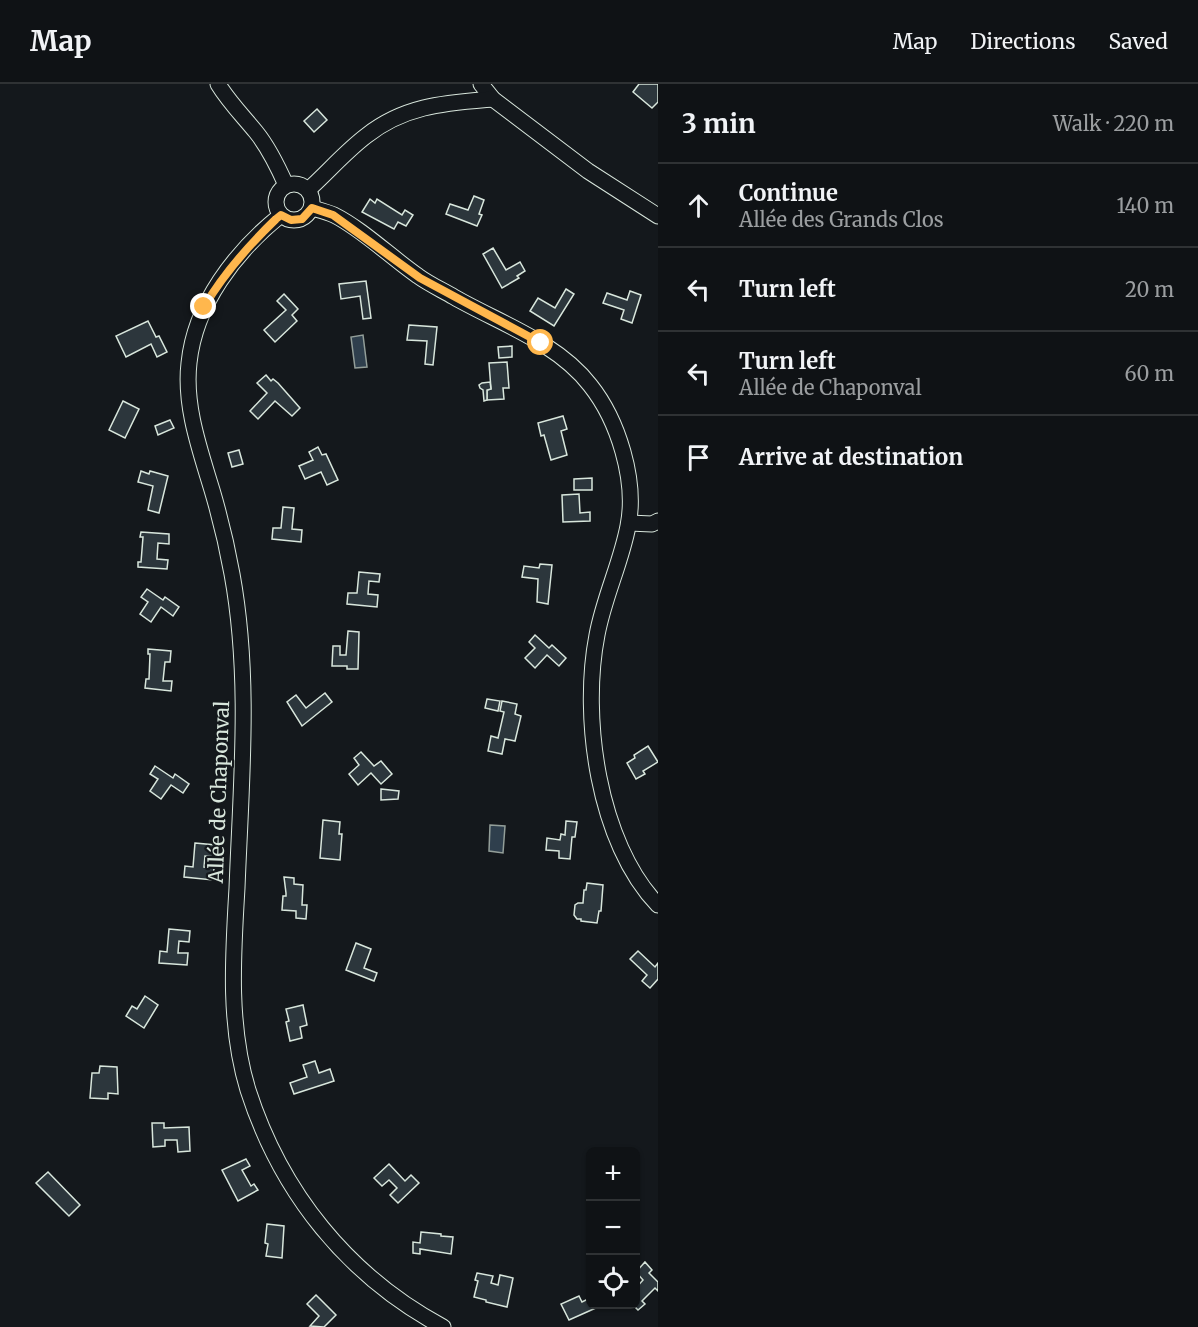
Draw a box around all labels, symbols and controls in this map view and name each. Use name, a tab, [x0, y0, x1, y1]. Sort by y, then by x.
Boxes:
text: Map	[30, 23, 92, 59]
text: Map	[893, 28, 937, 55]
text: Directions	[970, 28, 1075, 55]
text: Saved	[1108, 28, 1168, 55]
text: 3 min	[682, 107, 756, 140]
text: Walk · 220 m	[1053, 111, 1174, 136]
text: Continue	[739, 179, 838, 207]
icon: ahead	[682, 189, 715, 222]
text: 140 m	[1117, 193, 1174, 218]
text: Allée des Grands Clos	[739, 207, 943, 232]
icon: left	[682, 273, 715, 306]
text: Turn left	[739, 275, 836, 303]
text: 20 m	[1125, 277, 1174, 302]
route end	[190, 293, 216, 319]
route start	[527, 329, 553, 355]
text: Turn left	[739, 347, 836, 375]
icon: left	[682, 357, 715, 390]
text: 60 m	[1124, 361, 1174, 386]
text: Allée de Chaponval	[739, 375, 922, 400]
icon: arrive	[682, 441, 715, 474]
text: Arrive at destination	[739, 443, 963, 471]
street label: Allée de Chaponval	[203, 700, 234, 885]
map controls	[586, 1147, 640, 1309]
button: +	[586, 1147, 640, 1201]
button: −	[586, 1201, 640, 1255]
button: locate	[586, 1255, 640, 1309]

